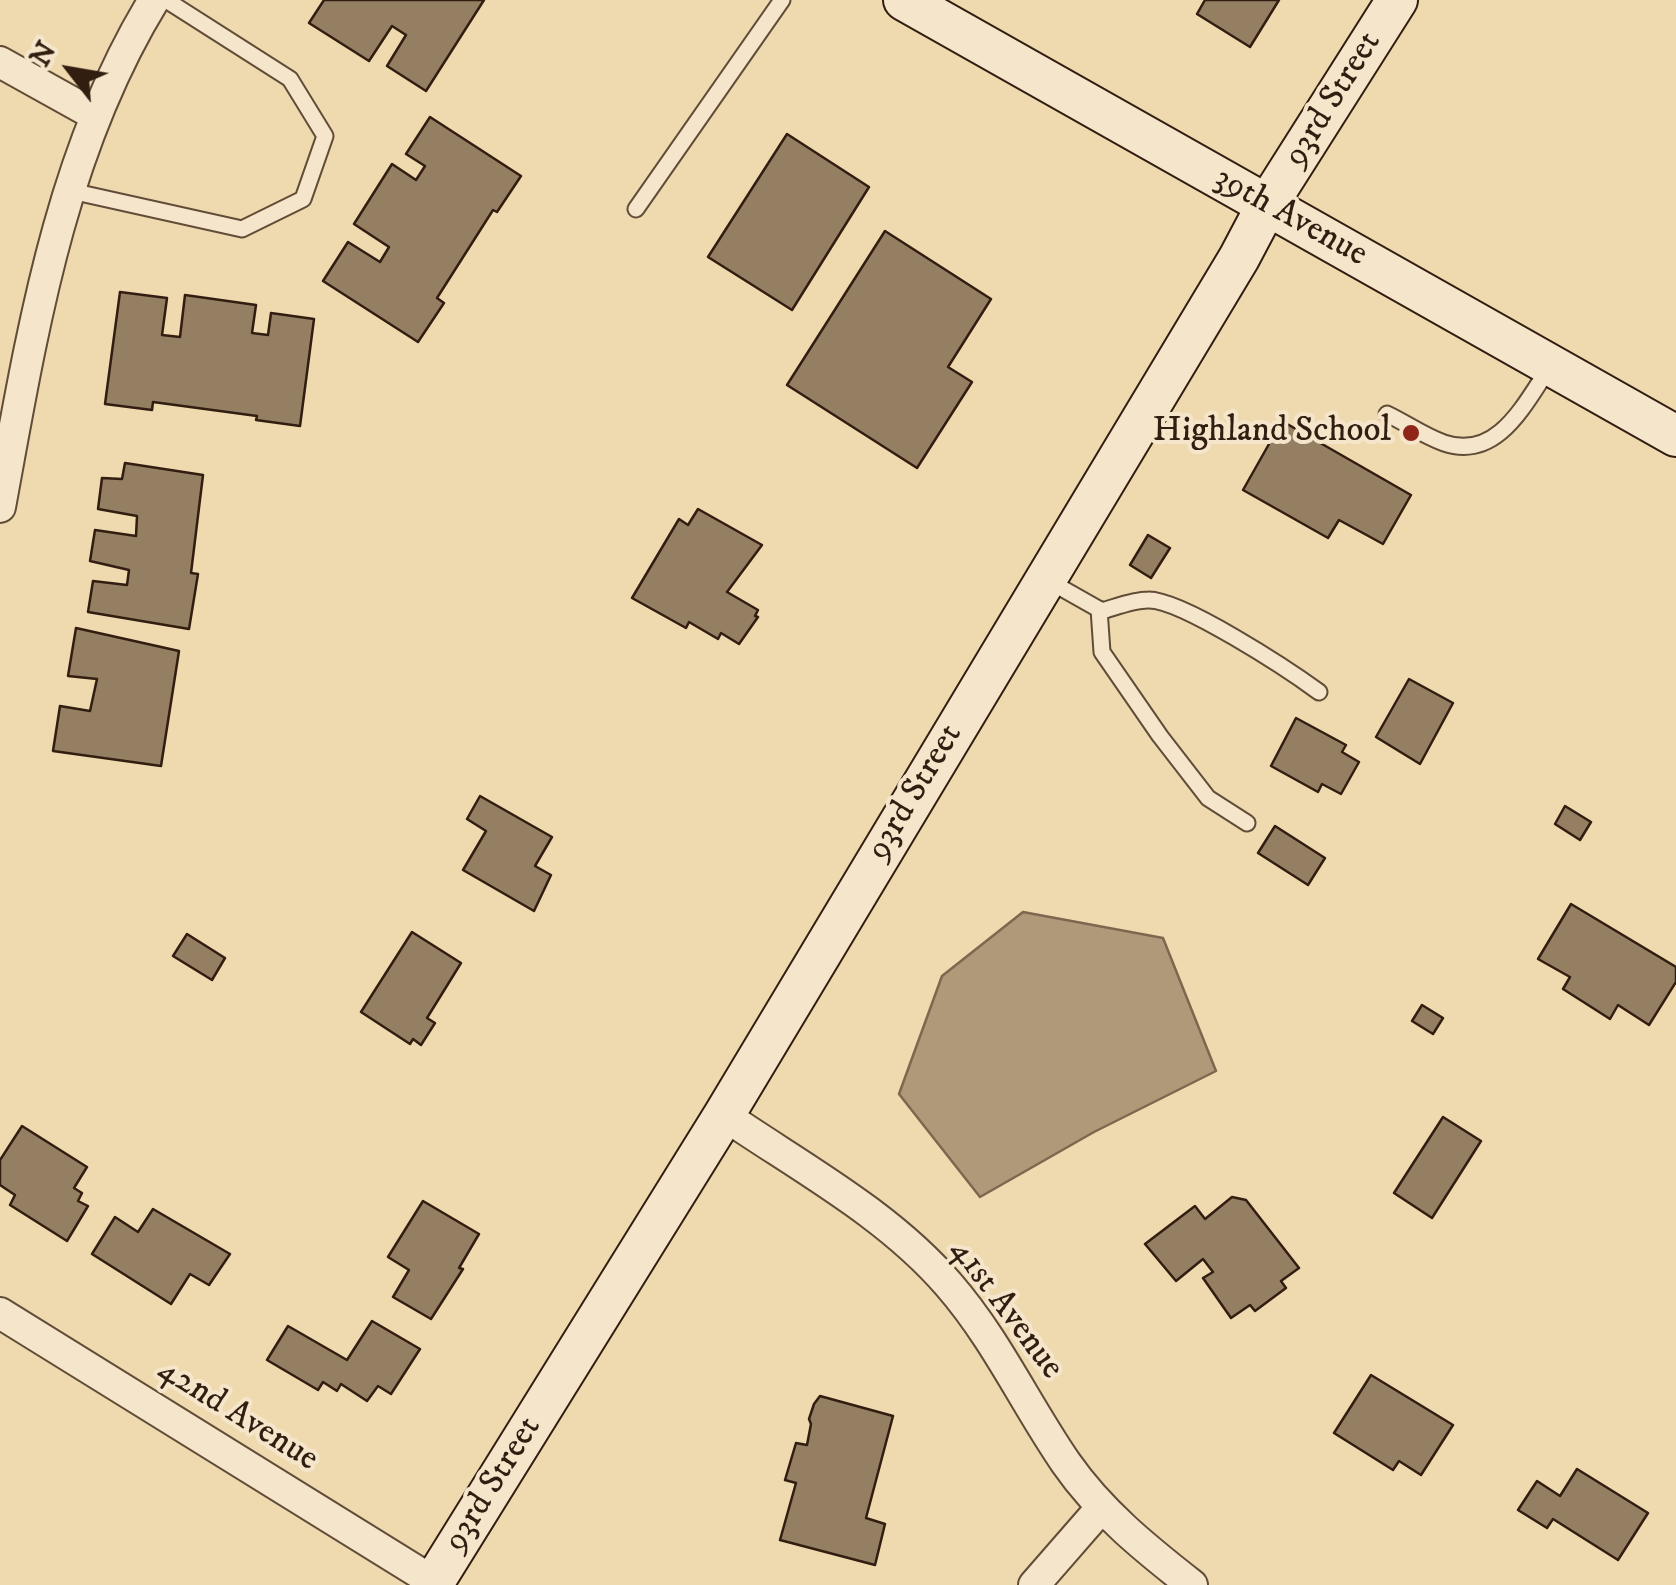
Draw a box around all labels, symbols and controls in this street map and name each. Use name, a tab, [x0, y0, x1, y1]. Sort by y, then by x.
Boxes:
north arrow	[20, 20, 120, 120]
street label: 93rd Street	[1276, 25, 1392, 175]
text: N	[23, 35, 65, 73]
street label: 39th Avenue	[1206, 159, 1374, 277]
place label: Highland School	[1153, 412, 1391, 454]
marker: Highland School	[1400, 422, 1422, 444]
street label: 93rd Street	[859, 717, 973, 869]
street label: 41st Avenue	[939, 1232, 1071, 1388]
street label: 42nd Avenue	[149, 1350, 325, 1482]
street label: 93rd Street	[436, 1410, 552, 1560]

